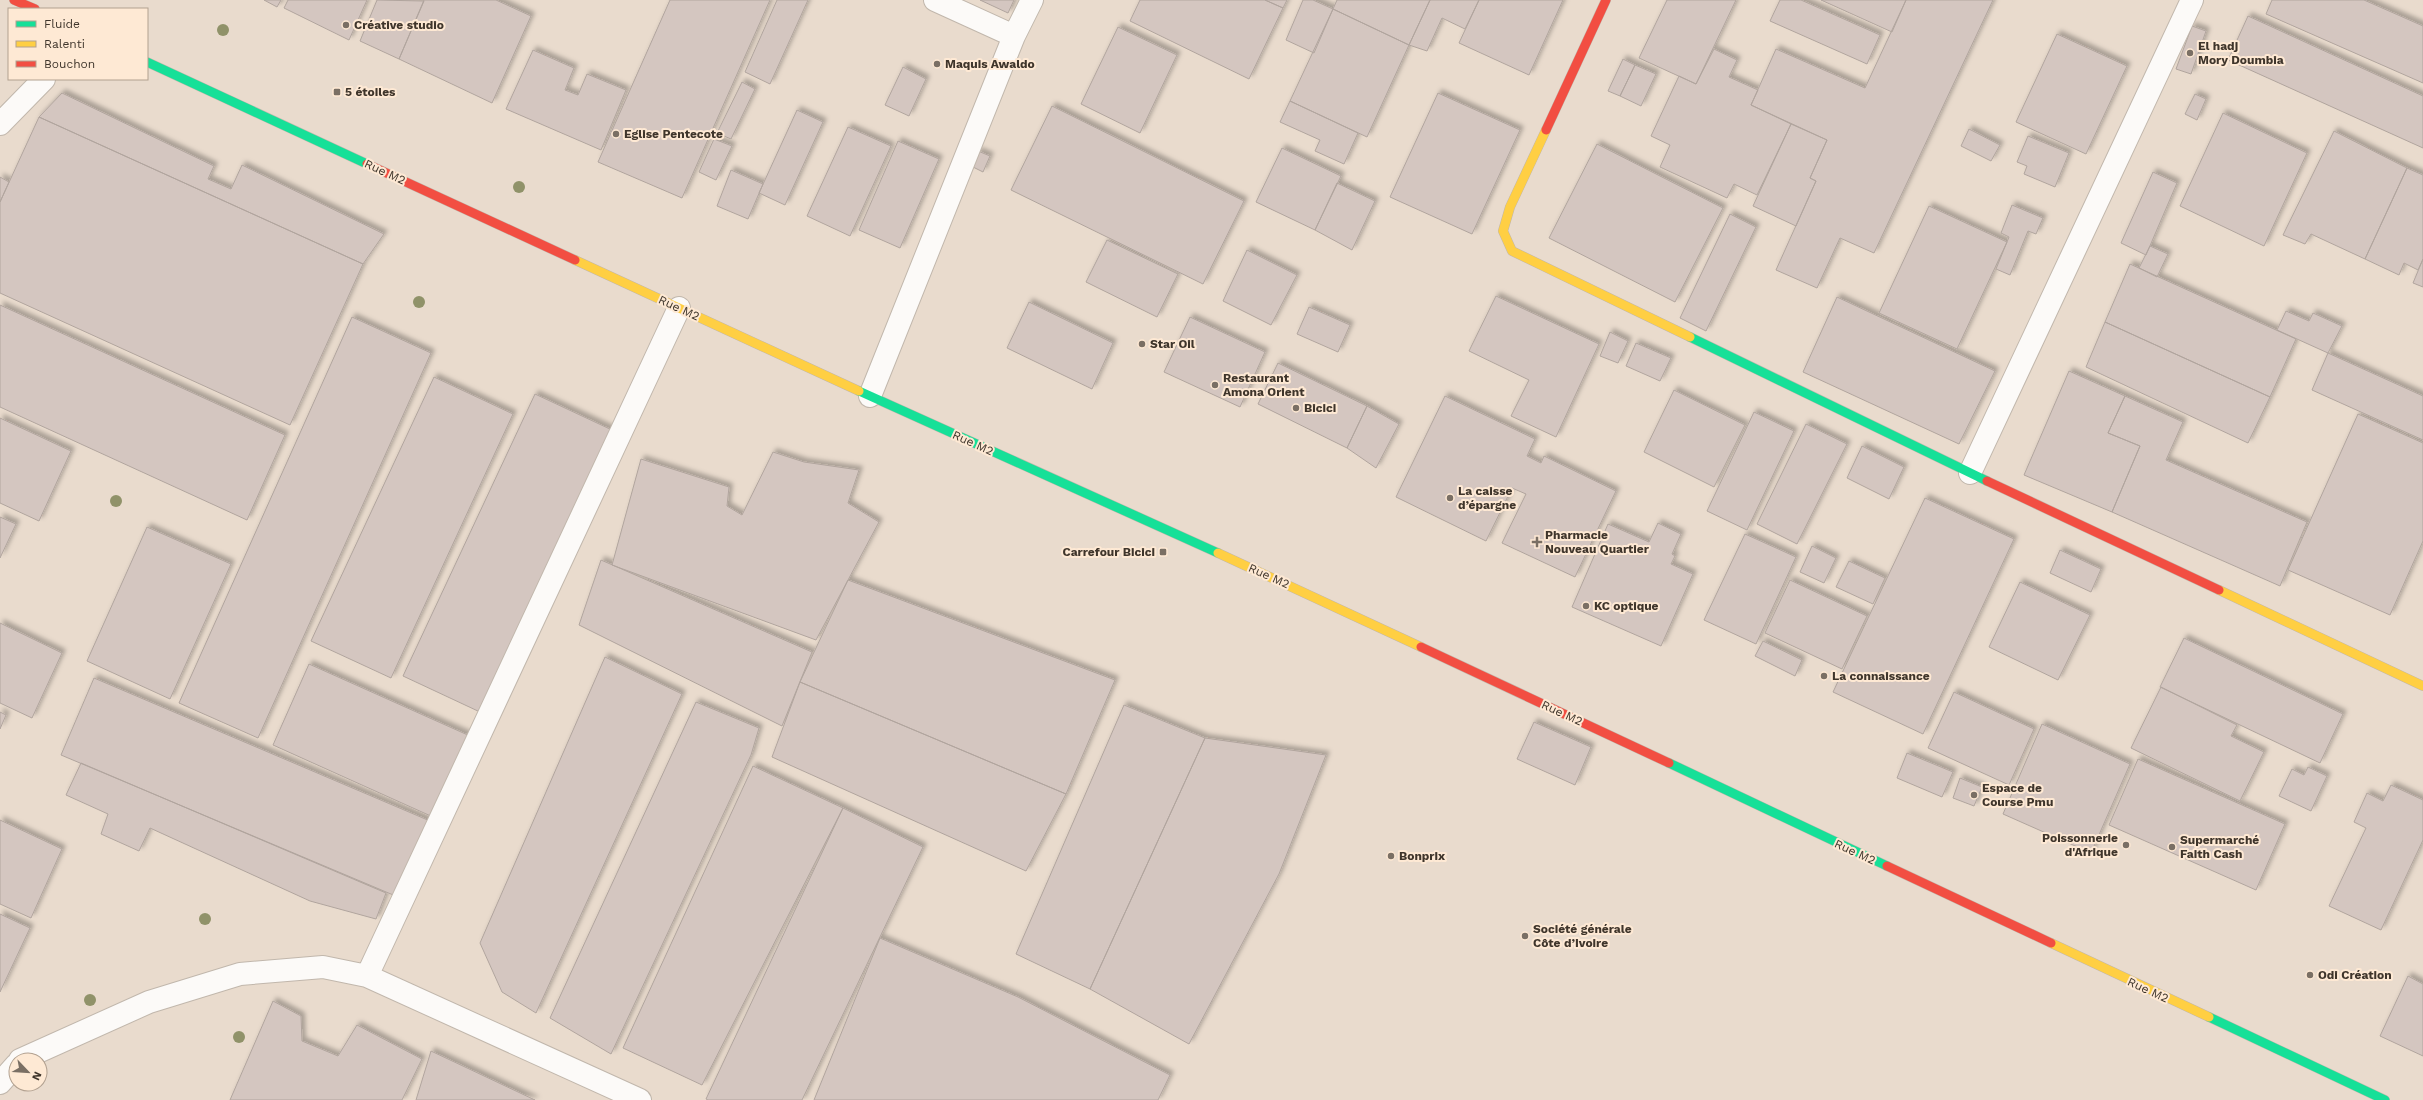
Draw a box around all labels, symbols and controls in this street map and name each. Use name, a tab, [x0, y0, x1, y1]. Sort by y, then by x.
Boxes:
legend	[8, 8, 148, 80]
text: Fluide	[44, 17, 80, 31]
place label: Créative studio	[354, 18, 444, 32]
marker: Créative studio	[341, 20, 351, 30]
text: Ralenti	[44, 37, 85, 51]
place label: El hadj Mory Doumbia	[2198, 39, 2284, 67]
marker: El hadj Mory Doumbia	[2185, 48, 2195, 58]
text: Bouchon	[44, 57, 95, 71]
place label: Maquis Awaldo	[945, 57, 1035, 71]
marker: Maquis Awaldo	[932, 59, 942, 69]
place label: 5 étoiles	[345, 85, 396, 99]
marker: 5 étoiles	[332, 87, 342, 97]
place label: Eglise Pentecote	[624, 127, 723, 141]
marker: Eglise Pentecote	[611, 129, 621, 139]
street label: Rue M2	[362, 156, 408, 188]
street label: Rue M2	[656, 292, 702, 324]
place label: Star Oil	[1150, 337, 1195, 351]
marker: Star Oil	[1137, 339, 1147, 349]
place label: Restaurant Amona Orient	[1223, 371, 1305, 399]
marker: Restaurant Amona Orient	[1210, 380, 1220, 390]
place label: Bicici	[1304, 401, 1336, 415]
marker: Bicici	[1291, 403, 1301, 413]
street label: Rue M2	[950, 428, 996, 458]
place label: La caisse d’épargne	[1458, 484, 1516, 512]
marker: La caisse d’épargne	[1445, 493, 1455, 503]
place label: Pharmacie Nouveau Quartier	[1545, 528, 1650, 556]
marker: Pharmacie Nouveau Quartier	[1532, 537, 1542, 547]
place label: Carrefour Bicici	[1062, 545, 1155, 559]
marker: Carrefour Bicici	[1158, 547, 1168, 557]
street label: Rue M2	[1246, 561, 1292, 591]
place label: KC optique	[1594, 599, 1659, 613]
marker: KC optique	[1581, 601, 1591, 611]
place label: La connaissance	[1832, 669, 1930, 683]
marker: La connaissance	[1819, 671, 1829, 681]
street label: Rue M2	[1539, 697, 1585, 729]
place label: Espace de Course Pmu	[1982, 781, 2053, 809]
marker: Espace de Course Pmu	[1969, 790, 1979, 800]
place label: Poissonnerie d'Afrique	[2042, 831, 2118, 859]
place label: Supermarché Faith Cash	[2180, 833, 2259, 861]
street label: Rue M2	[1832, 836, 1878, 868]
marker: Poissonnerie d'Afrique	[2121, 840, 2131, 850]
marker: Supermarché Faith Cash	[2167, 842, 2177, 852]
place label: Bonprix	[1399, 849, 1445, 863]
marker: Bonprix	[1386, 851, 1396, 861]
place label: Société générale Côte d’Ivoire	[1533, 922, 1632, 950]
marker: Société générale Côte d’Ivoire	[1520, 931, 1530, 941]
place label: Odi Création	[2318, 968, 2392, 982]
marker: Odi Création	[2305, 970, 2315, 980]
street label: Rue M2	[2125, 974, 2171, 1006]
north arrow	[8, 1052, 48, 1092]
text: N	[29, 1070, 44, 1082]

